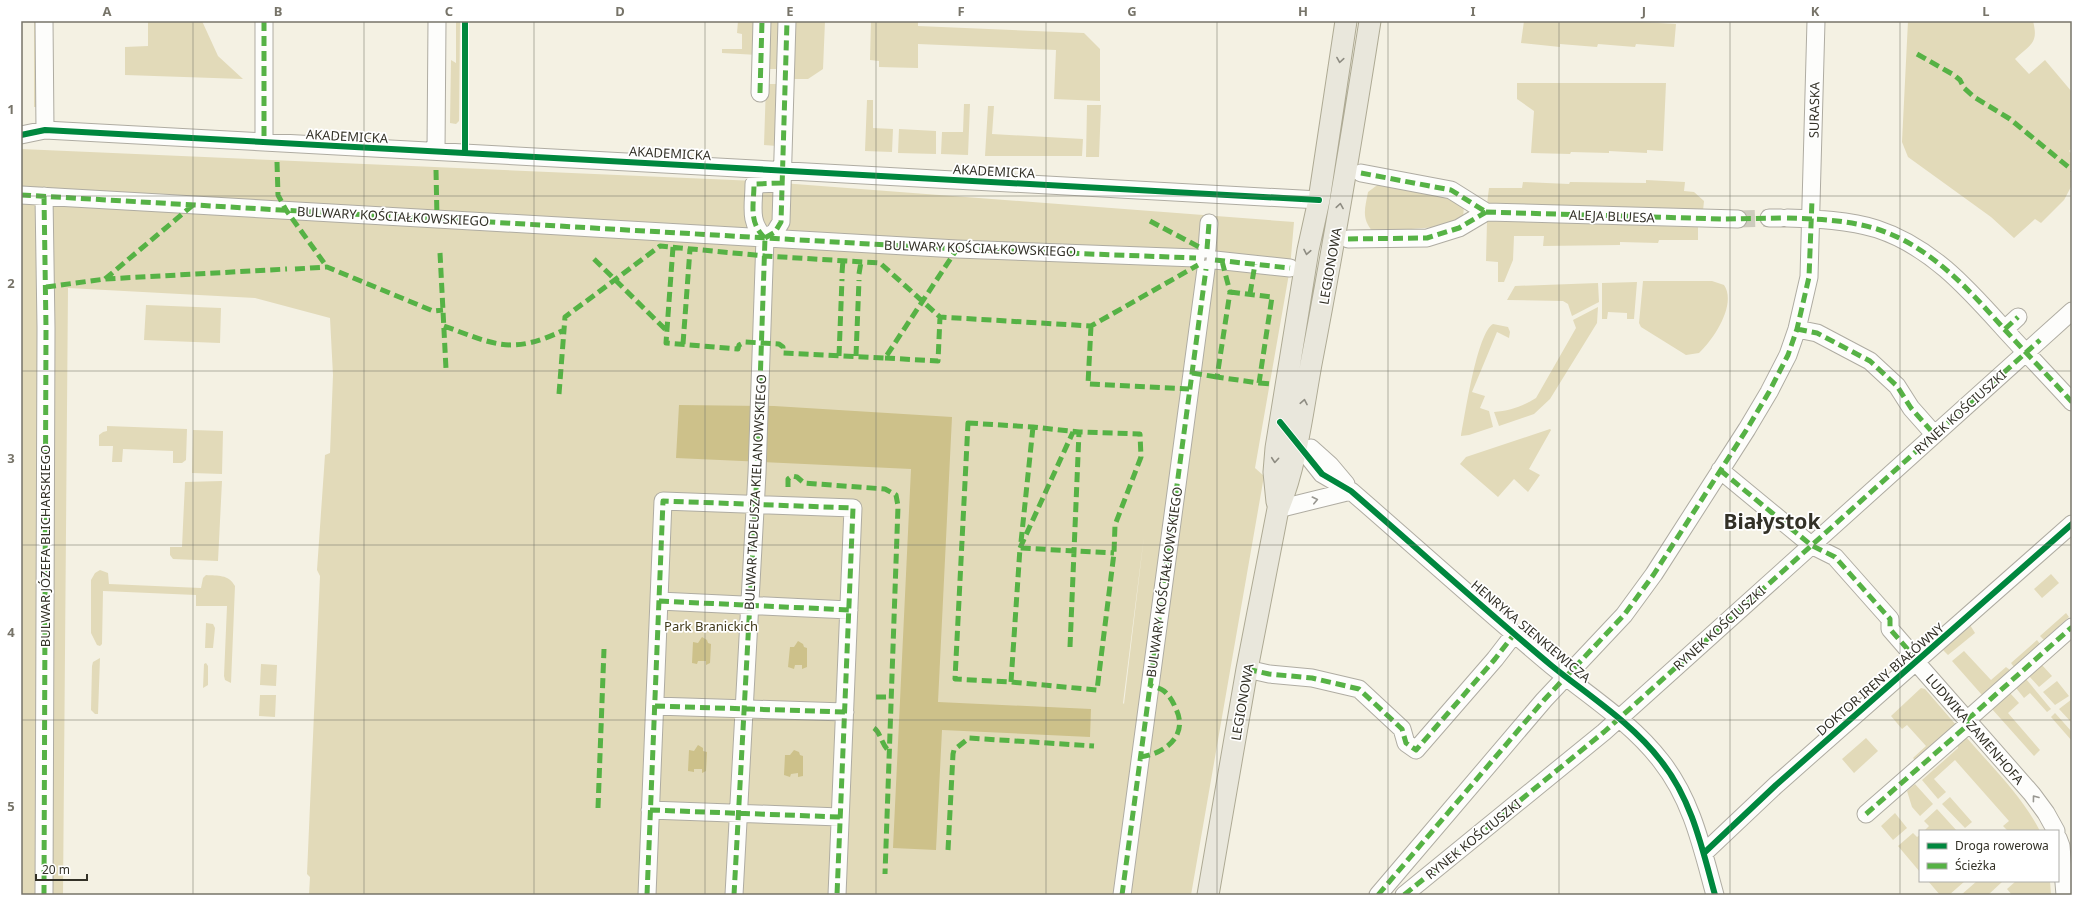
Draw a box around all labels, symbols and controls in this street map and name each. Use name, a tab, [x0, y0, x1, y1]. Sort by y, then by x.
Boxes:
text: A	[103, 2, 112, 20]
text: B	[274, 2, 282, 20]
text: C	[445, 2, 453, 20]
text: D	[615, 2, 625, 20]
text: E	[786, 2, 794, 20]
text: F	[957, 2, 965, 20]
text: G	[1127, 2, 1137, 20]
text: H	[1298, 2, 1308, 20]
text: I	[1470, 2, 1476, 20]
text: J	[1641, 2, 1646, 20]
text: K	[1811, 2, 1820, 20]
text: L	[1982, 2, 1990, 20]
one-way arrow	[1336, 56, 1345, 63]
street label: SURASKA	[1805, 81, 1824, 138]
text: 1	[7, 100, 15, 118]
street label: AKADEMICKA	[306, 125, 389, 147]
street label: AKADEMICKA	[629, 142, 712, 164]
street label: AKADEMICKA	[953, 160, 1036, 182]
street label: BULWARY KOŚCIAŁKOWSKIEGO	[296, 202, 490, 230]
one-way arrow	[1335, 202, 1344, 209]
street label: ALEJA BLUESA	[1569, 206, 1656, 227]
street label: LEGIONOWA	[1314, 225, 1346, 306]
street label: BULWARY KOŚCIAŁKOWSKIEGO	[884, 236, 1076, 260]
one-way arrow	[1304, 249, 1312, 255]
text: 2	[7, 274, 15, 292]
street label: RYNEK KOŚCIUSZKI	[1910, 366, 2010, 458]
street label: BULWAR TADEUSZA KIELANOWSKIEGO	[740, 374, 770, 610]
one-way arrow	[1299, 399, 1308, 405]
street label: BULWAR JÓZEFA BLICHARSKIEGO	[36, 445, 54, 647]
text: 3	[7, 449, 15, 467]
one-way arrow	[1270, 457, 1279, 464]
street label: BULWARY KOŚCIAŁKOWSKIEGO	[1142, 485, 1186, 679]
one-way arrow	[1311, 496, 1318, 505]
district label: Białystok	[1723, 507, 1821, 535]
street label: HENRYKA SIENKIEWICZA	[1467, 576, 1595, 687]
street label: RYNEK KOŚCIUSZKI	[1669, 582, 1769, 674]
park label: Park Branickich	[664, 617, 758, 635]
street label: DOKTOR IRENY BIAŁÓWNY	[1812, 618, 1948, 739]
text: 4	[7, 623, 15, 641]
street label: LEGIONOWA	[1226, 661, 1258, 742]
street label: LUDWIKA ZAMENHOFA	[1922, 670, 2028, 789]
street label: RYNEK KOŚCIUSZKI	[1421, 795, 1525, 883]
one-way arrow	[2033, 796, 2040, 803]
text: 5	[7, 797, 15, 815]
legend	[1919, 830, 2059, 882]
text: Droga rowerowa	[1955, 837, 2049, 854]
scale bar	[36, 856, 87, 882]
text: Ścieżka	[1955, 857, 1996, 874]
text: 20 m	[42, 861, 70, 878]

